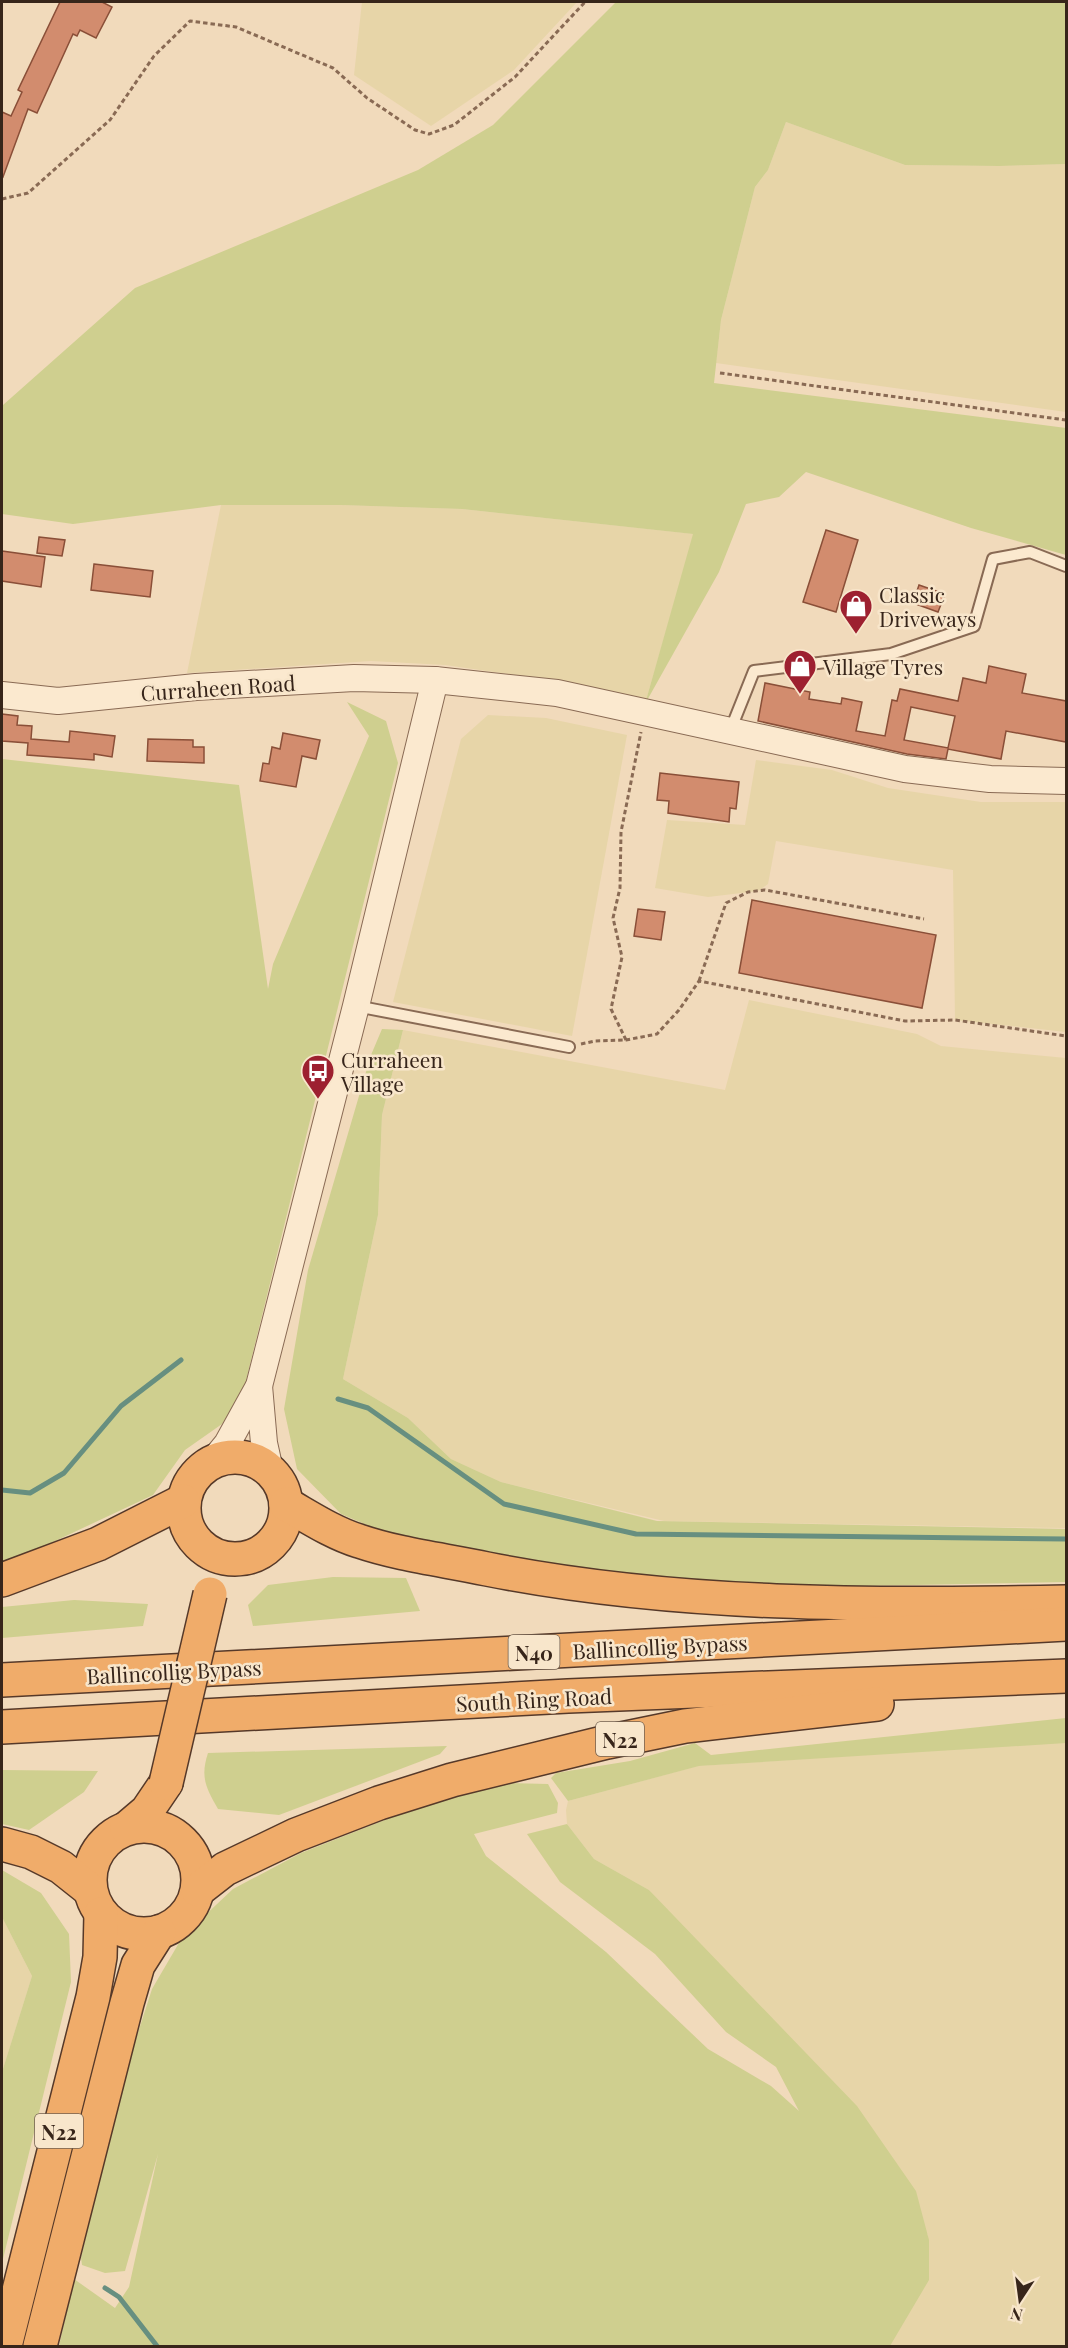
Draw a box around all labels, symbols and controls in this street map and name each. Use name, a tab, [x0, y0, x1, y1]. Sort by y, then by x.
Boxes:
place label: Classic Driveways	[879, 580, 977, 632]
shop icon: Classic Driveways	[838, 588, 874, 635]
shop icon: Village Tyres	[782, 648, 818, 695]
place label: Village Tyres	[822, 652, 943, 680]
street label: Curraheen Road	[140, 668, 296, 706]
place label: Curraheen Village	[340, 1045, 443, 1097]
bus stop icon: Curraheen Village	[300, 1053, 336, 1100]
street label: Ballincollig Bypass	[572, 1627, 748, 1665]
road number: N40	[508, 1635, 560, 1669]
street label: Ballincollig Bypass	[86, 1652, 262, 1690]
street label: South Ring Road	[455, 1681, 613, 1717]
road number: N22	[596, 1722, 644, 1756]
road number: N22	[35, 2114, 83, 2148]
north arrow	[990, 2270, 1050, 2330]
text: N	[1008, 2303, 1025, 2327]

